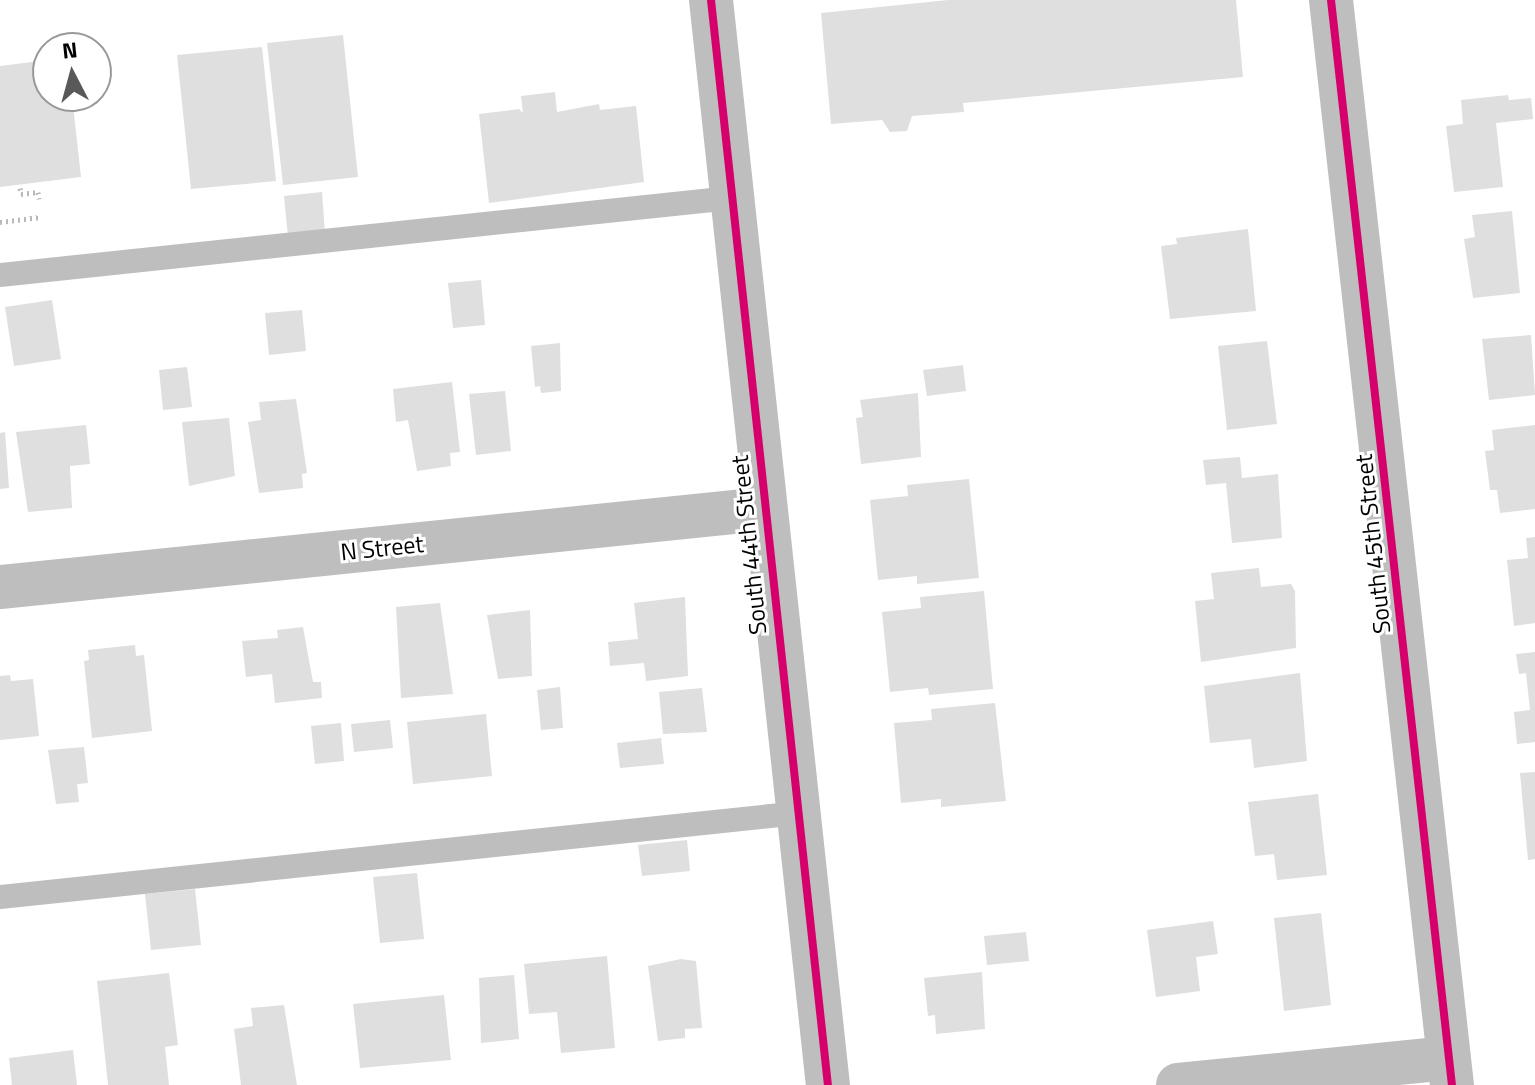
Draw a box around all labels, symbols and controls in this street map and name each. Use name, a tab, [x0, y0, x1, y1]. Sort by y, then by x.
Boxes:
north arrow	[32, 32, 112, 112]
text: N	[60, 32, 79, 68]
street label: South 45th Street	[1349, 453, 1397, 635]
street label: South 44th Street	[725, 454, 773, 636]
street label: N Street	[339, 529, 425, 567]

